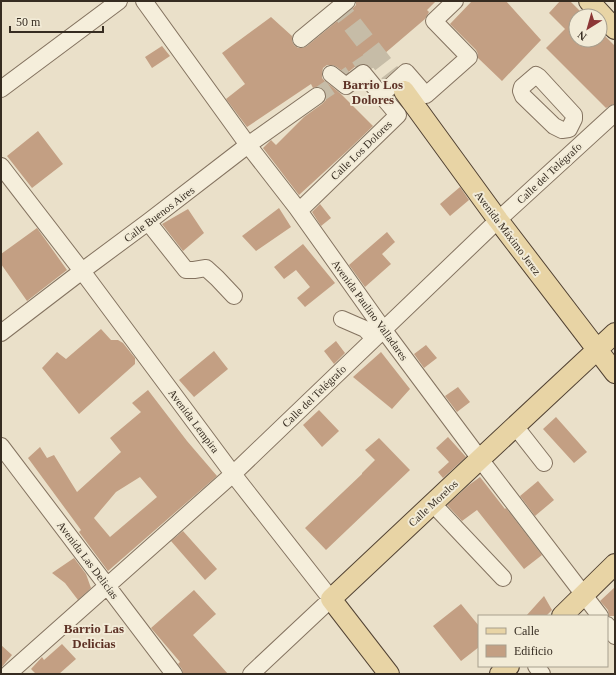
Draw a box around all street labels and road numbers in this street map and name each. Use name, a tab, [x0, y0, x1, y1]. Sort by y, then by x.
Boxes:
street label: Calle Los Dolores	[328, 118, 394, 182]
street label: Calle del Telégrafo	[514, 140, 584, 206]
street label: Calle Buenos Aires	[121, 184, 197, 244]
street label: Avenida Máximo Jerez	[473, 189, 543, 277]
street label: Avenida Paulino Valladares	[330, 257, 410, 363]
street label: Calle del Telégrafo	[280, 362, 349, 429]
street label: Avenida Lempira	[166, 387, 222, 455]
street label: Calle Morelos	[406, 477, 460, 529]
street label: Avenida Las Delicias	[55, 519, 121, 601]

